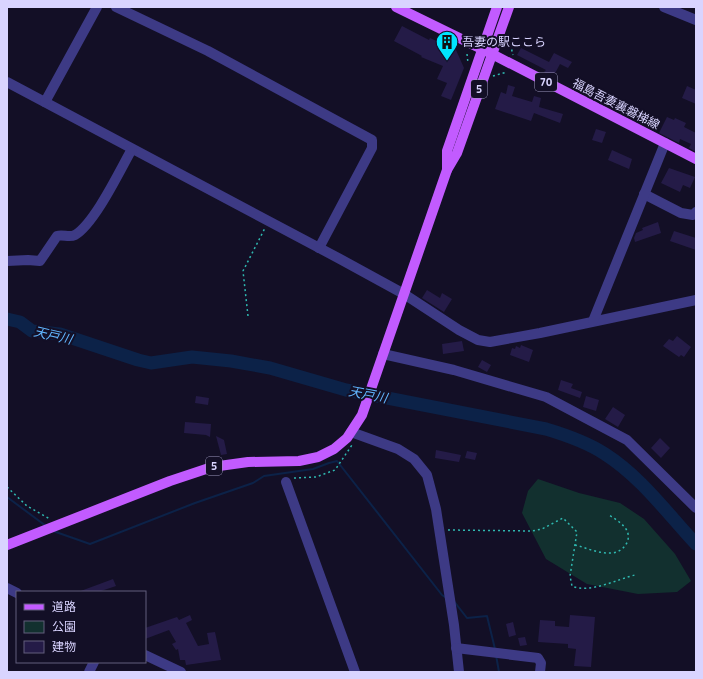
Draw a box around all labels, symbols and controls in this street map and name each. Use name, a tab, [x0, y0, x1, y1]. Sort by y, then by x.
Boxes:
building icon: 吾妻の駅ここら	[434, 29, 460, 62]
place label: 吾妻の駅ここら	[462, 32, 546, 51]
road number: 70	[535, 73, 557, 91]
street label: 福島吾妻裏磐梯線	[569, 73, 663, 134]
road number: 5	[471, 80, 487, 98]
water label: 天戸川	[32, 321, 76, 350]
water label: 天戸川	[347, 380, 391, 408]
road number: 5	[206, 457, 222, 475]
legend	[16, 591, 146, 663]
text: 道路	[52, 597, 76, 616]
text: 公園	[52, 617, 76, 636]
text: 建物	[52, 637, 76, 656]

